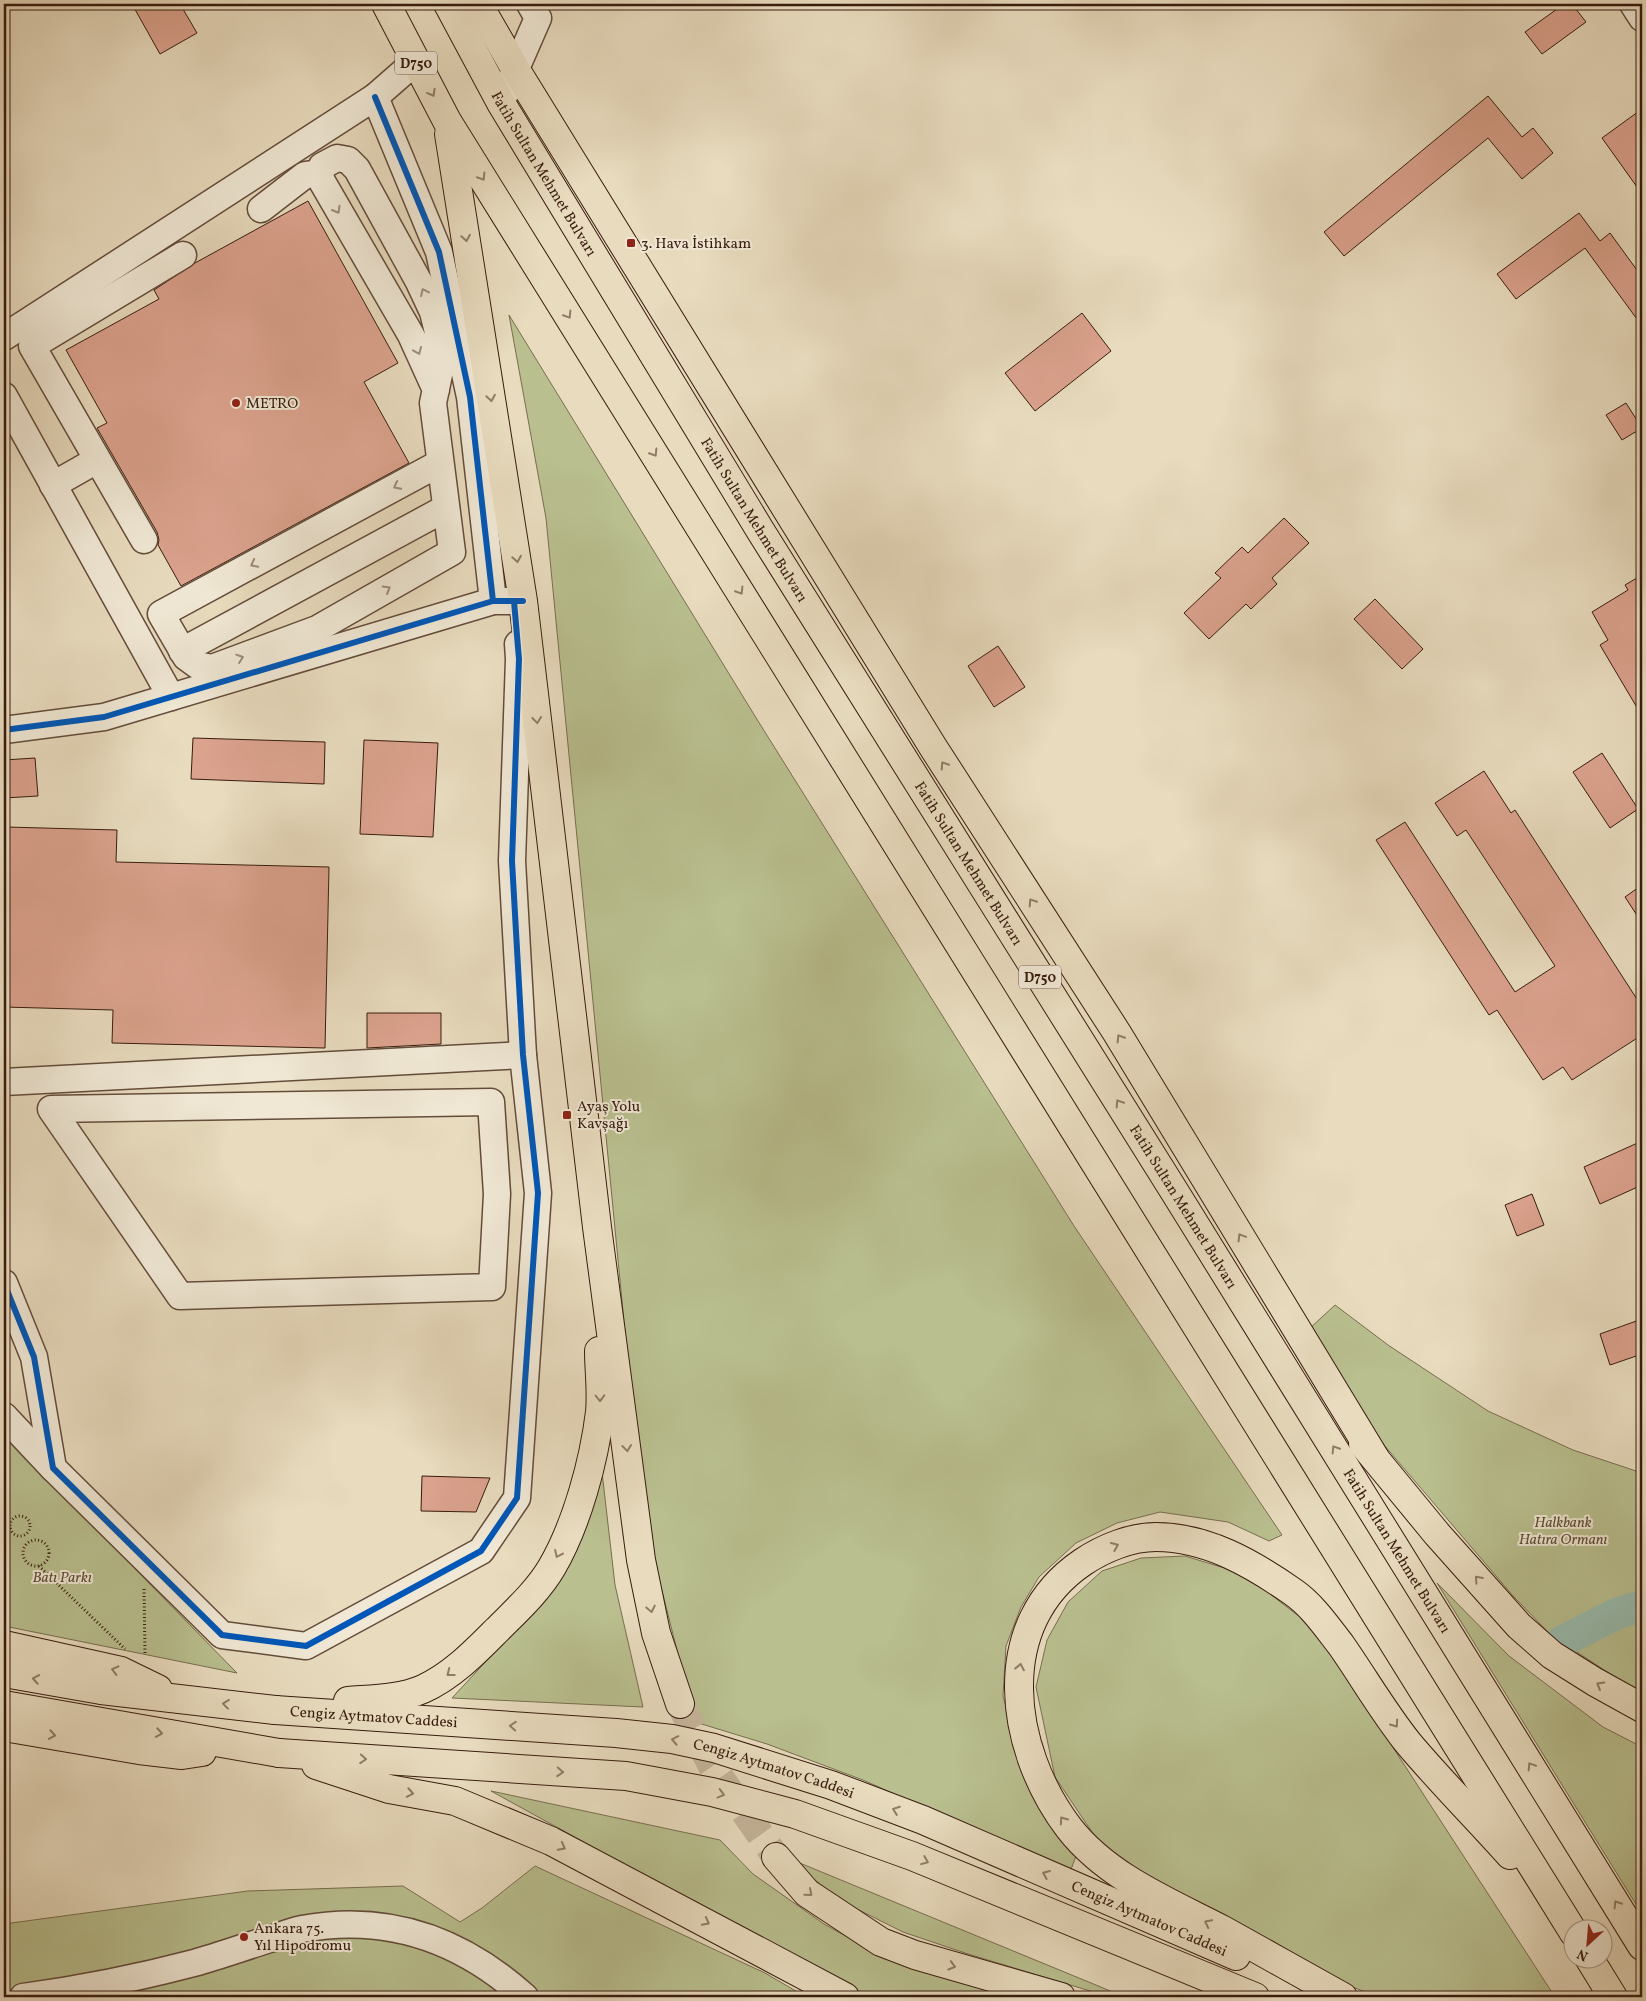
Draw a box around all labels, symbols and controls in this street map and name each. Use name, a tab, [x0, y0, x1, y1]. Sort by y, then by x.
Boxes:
road number: D750	[395, 52, 437, 74]
one-way arrow	[426, 88, 436, 97]
street label: Fatih Sultan Mehmet Bulvarı	[485, 88, 601, 261]
one-way arrow	[476, 171, 486, 180]
one-way arrow	[331, 204, 341, 213]
one-way arrow	[460, 234, 471, 242]
place label: 3. Hava İstihkam	[641, 234, 751, 255]
marker: 3. Hava İstihkam	[625, 237, 637, 249]
one-way arrow	[420, 288, 430, 297]
one-way arrow	[562, 310, 572, 319]
one-way arrow	[411, 346, 422, 355]
place label: METRO	[246, 394, 298, 415]
one-way arrow	[486, 394, 496, 403]
marker: METRO	[230, 397, 242, 409]
street label: Fatih Sultan Mehmet Bulvarı	[694, 434, 812, 607]
one-way arrow	[648, 447, 657, 457]
one-way arrow	[394, 480, 403, 490]
one-way arrow	[511, 555, 521, 563]
one-way arrow	[251, 557, 260, 567]
one-way arrow	[382, 585, 391, 595]
one-way arrow	[733, 586, 743, 595]
one-way arrow	[236, 654, 244, 664]
one-way arrow	[531, 716, 542, 724]
one-way arrow	[941, 761, 951, 770]
street label: Fatih Sultan Mehmet Bulvarı	[908, 778, 1027, 950]
one-way arrow	[1029, 898, 1039, 907]
road number: D750	[1019, 966, 1061, 989]
one-way arrow	[1117, 1035, 1127, 1044]
place label: Ayaş Yolu Kavşağı	[577, 1097, 640, 1135]
one-way arrow	[1116, 1100, 1126, 1109]
marker: Ayaş Yolu Kavşağı	[561, 1109, 573, 1121]
street label: Fatih Sultan Mehmet Bulvarı	[1123, 1121, 1241, 1293]
one-way arrow	[1237, 1233, 1247, 1242]
one-way arrow	[595, 1394, 605, 1402]
one-way arrow	[621, 1445, 632, 1453]
one-way arrow	[1331, 1446, 1341, 1455]
street label: Fatih Sultan Mehmet Bulvarı	[1337, 1465, 1455, 1638]
park label: Halkbank Hatıra Ormanı	[1519, 1513, 1608, 1551]
one-way arrow	[1110, 1542, 1119, 1553]
one-way arrow	[554, 1549, 565, 1558]
park label: Batı Parkı	[32, 1568, 92, 1589]
one-way arrow	[1474, 1576, 1483, 1585]
one-way arrow	[645, 1605, 656, 1613]
one-way arrow	[1014, 1663, 1025, 1672]
one-way arrow	[110, 1665, 119, 1676]
one-way arrow	[446, 1667, 455, 1676]
one-way arrow	[31, 1674, 40, 1684]
one-way arrow	[1596, 1681, 1605, 1691]
one-way arrow	[222, 1699, 230, 1710]
street label: Cengiz Aytmatov Caddesi	[289, 1702, 458, 1734]
one-way arrow	[1389, 1718, 1398, 1727]
one-way arrow	[509, 1720, 517, 1731]
one-way arrow	[154, 1727, 163, 1737]
one-way arrow	[47, 1729, 56, 1740]
one-way arrow	[671, 1735, 680, 1746]
street label: Cengiz Aytmatov Caddesi	[691, 1735, 857, 1805]
one-way arrow	[359, 1753, 367, 1764]
one-way arrow	[1528, 1762, 1537, 1772]
one-way arrow	[556, 1766, 564, 1777]
one-way arrow	[405, 1787, 414, 1797]
one-way arrow	[716, 1788, 725, 1799]
one-way arrow	[893, 1806, 901, 1816]
one-way arrow	[1060, 1816, 1069, 1826]
one-way arrow	[557, 1841, 566, 1851]
one-way arrow	[920, 1855, 929, 1866]
one-way arrow	[1042, 1869, 1051, 1880]
street label: Cengiz Aytmatov Caddesi	[1068, 1877, 1230, 1963]
one-way arrow	[803, 1888, 812, 1897]
one-way arrow	[1613, 1901, 1623, 1910]
one-way arrow	[701, 1916, 710, 1926]
north arrow	[1564, 1918, 1614, 1968]
place label: Ankara 75. Yıl Hipodromu	[254, 1919, 351, 1957]
one-way arrow	[1205, 1919, 1214, 1929]
marker: Ankara 75. Yıl Hipodromu	[238, 1931, 250, 1943]
text: N	[1574, 1944, 1592, 1965]
one-way arrow	[948, 1960, 956, 1970]

